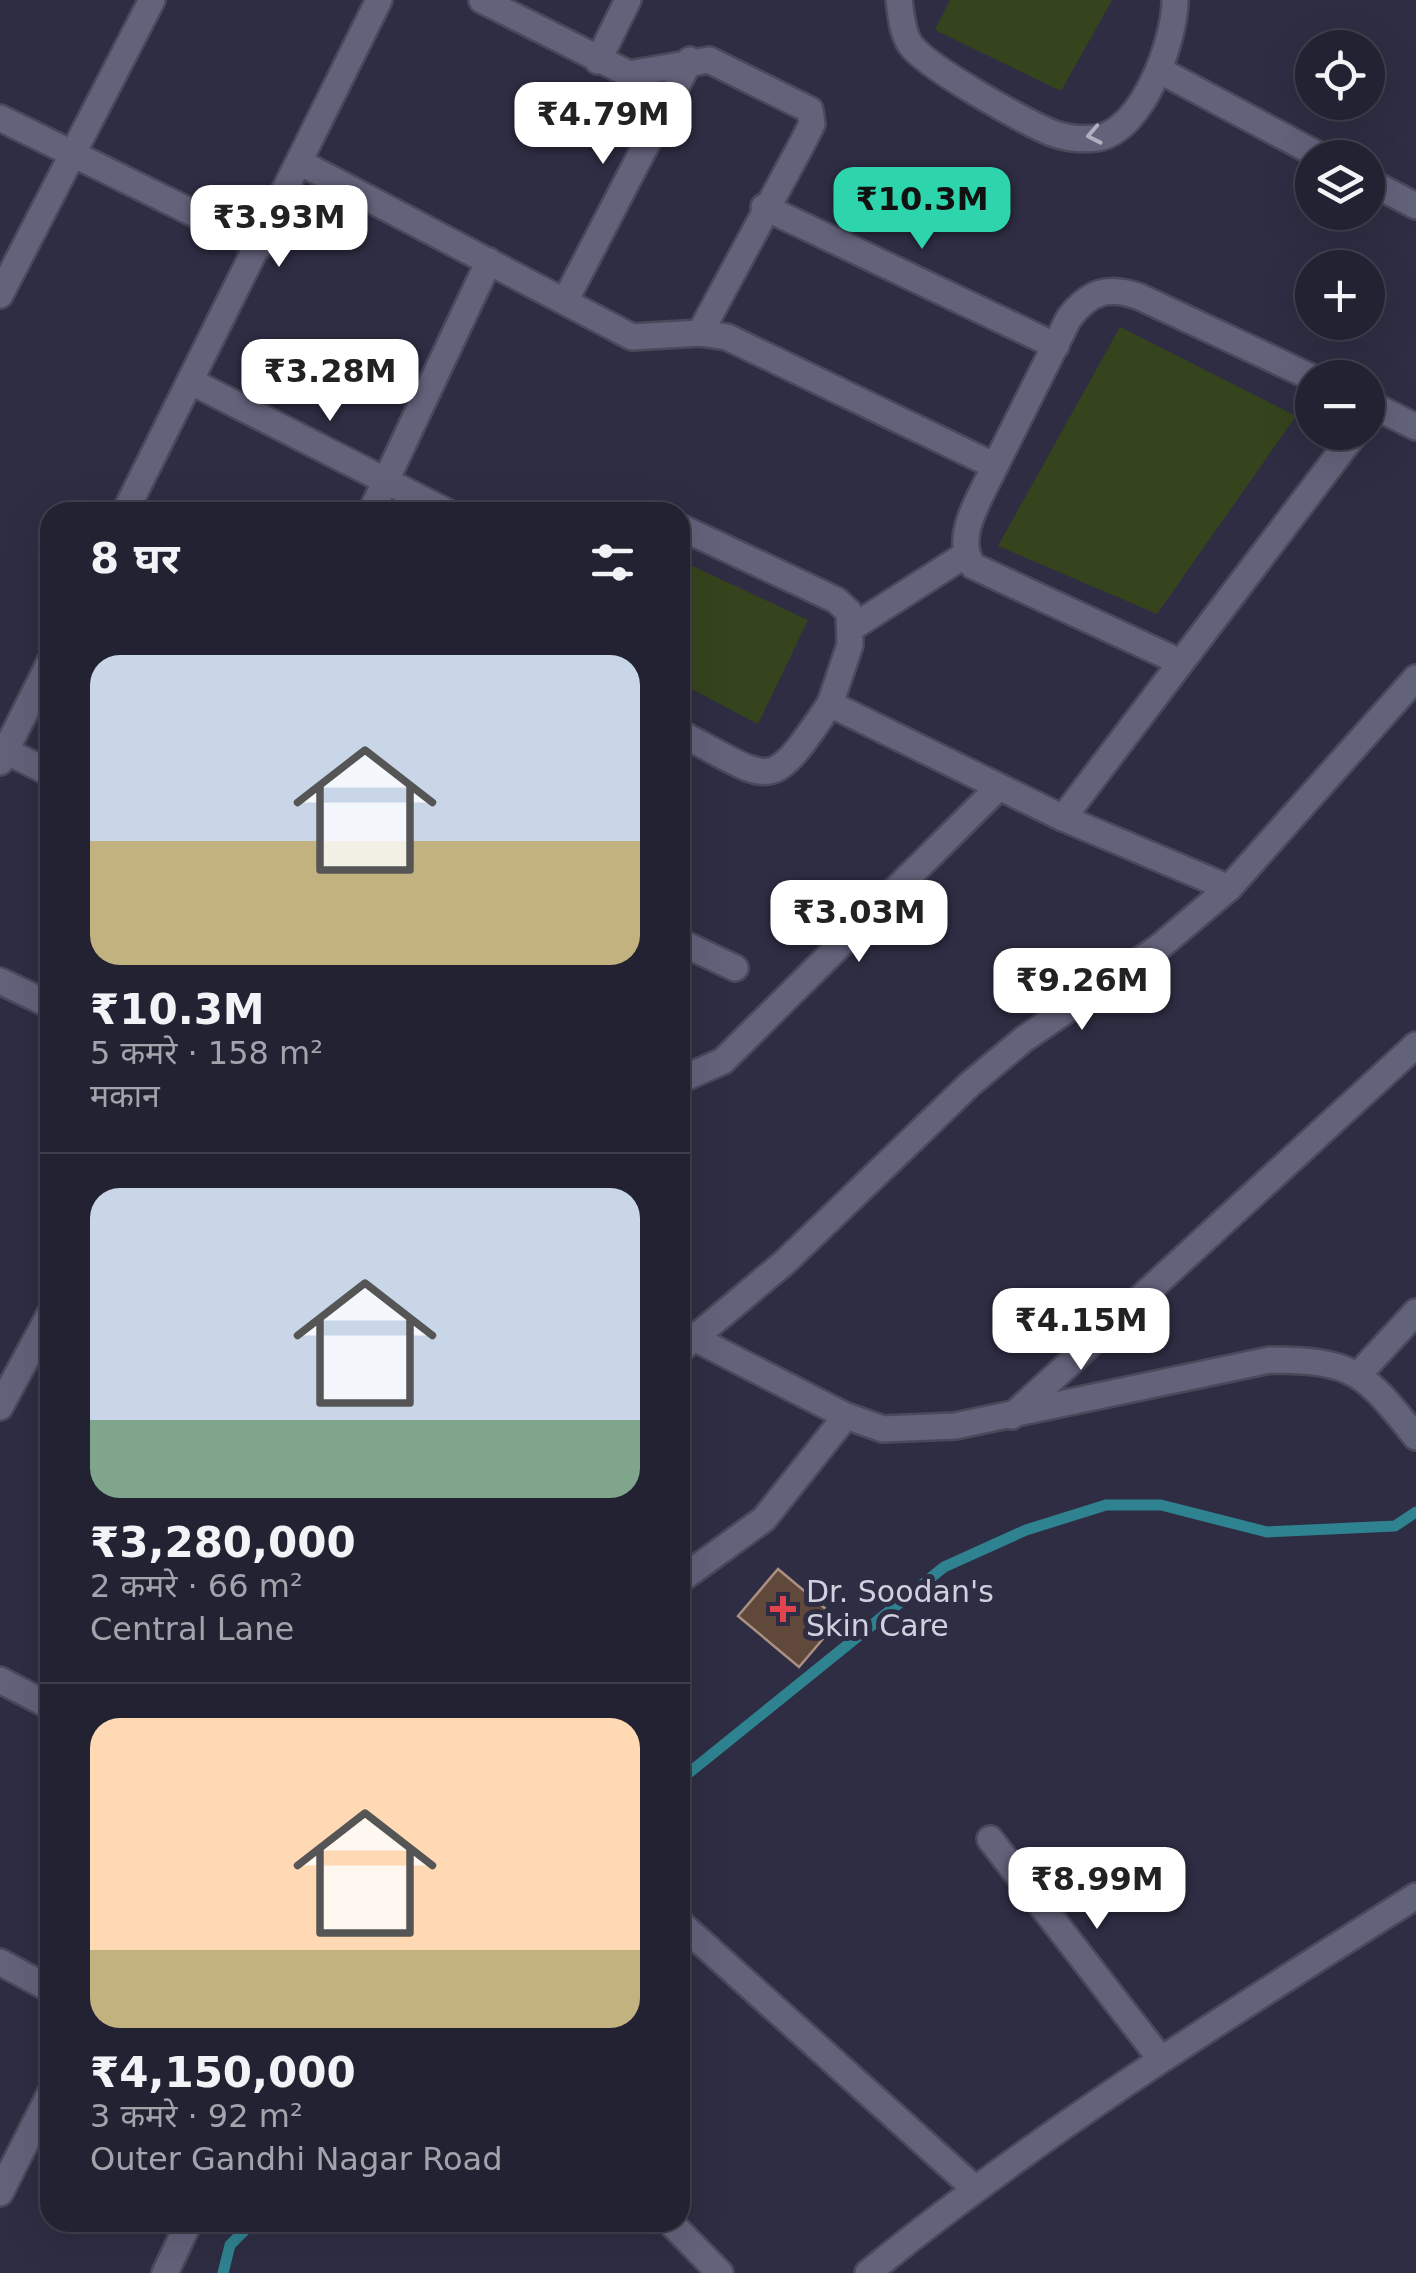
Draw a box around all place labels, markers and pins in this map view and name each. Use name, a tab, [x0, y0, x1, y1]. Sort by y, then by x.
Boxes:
pin: ₹4.79M	[522, 82, 684, 167]
pin: ₹10.3M	[841, 167, 1003, 252]
pin: ₹3.93M	[198, 185, 360, 270]
pin: ₹3.28M	[249, 339, 411, 424]
pin: ₹3.03M	[778, 880, 940, 965]
pin: ₹9.26M	[1001, 948, 1163, 1033]
pin: ₹4.15M	[1000, 1288, 1162, 1373]
place label: Dr. Soodan's Skin Care	[806, 1574, 994, 1643]
marker: Dr. Soodan's Skin Care	[770, 1596, 796, 1622]
pin: ₹8.99M	[1016, 1847, 1178, 1932]

